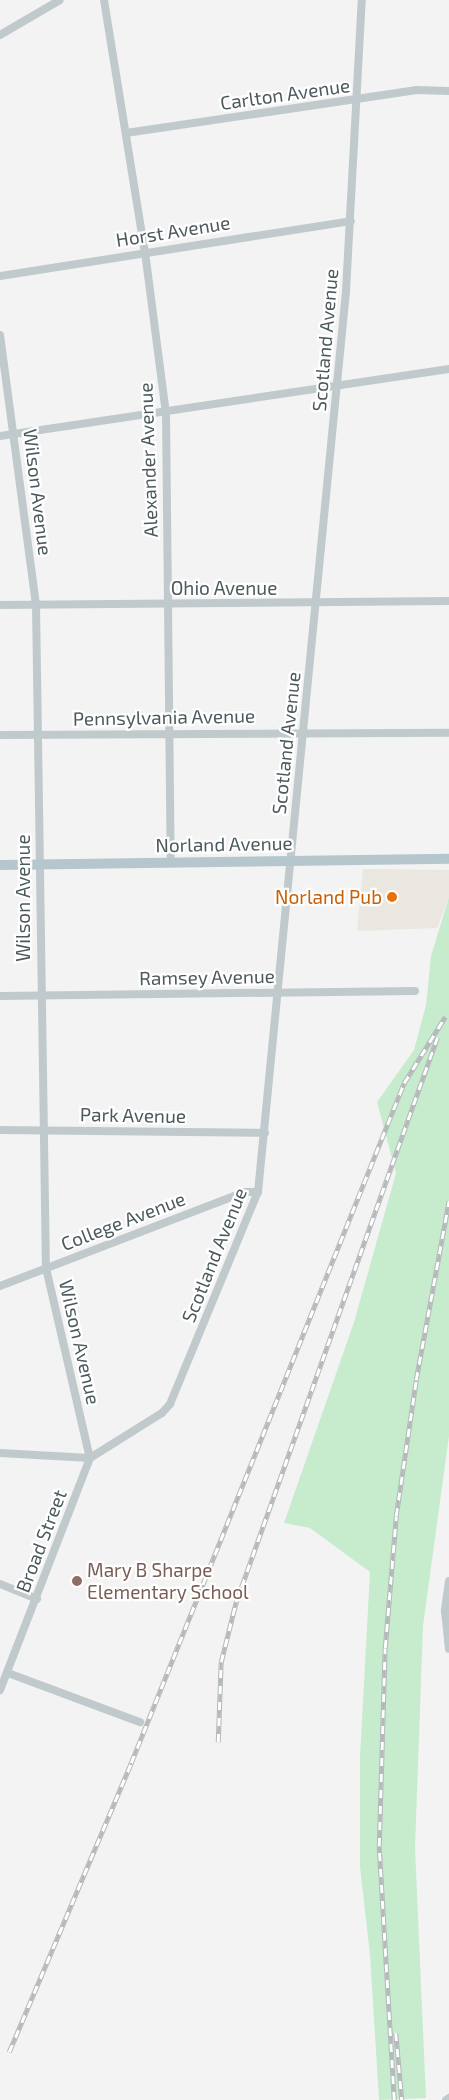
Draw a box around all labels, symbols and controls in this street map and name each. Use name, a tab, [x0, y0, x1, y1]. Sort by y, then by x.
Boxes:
street label: Carlton Avenue	[218, 74, 352, 114]
street label: Horst Avenue	[114, 211, 232, 251]
street label: Scotland Avenue	[307, 267, 343, 413]
street label: Alexander Avenue	[134, 382, 162, 538]
street label: Wilson Avenue	[19, 427, 57, 557]
street label: Ohio Avenue	[170, 577, 278, 599]
street label: Scotland Avenue	[267, 670, 305, 816]
street label: Pennsylvania Avenue	[72, 704, 256, 730]
street label: Norland Avenue	[155, 831, 293, 857]
street label: Wilson Avenue	[12, 834, 34, 962]
place label: Norland Pub	[275, 886, 382, 908]
marker: Norland Pub	[386, 891, 398, 903]
street label: Ramsey Avenue	[139, 964, 275, 990]
street label: Park Avenue	[79, 1103, 187, 1127]
street label: Scotland Avenue	[177, 1184, 251, 1326]
street label: College Avenue	[57, 1187, 189, 1255]
street label: Wilson Avenue	[55, 1277, 105, 1407]
street label: Broad Street	[11, 1486, 71, 1596]
place label: Mary B Sharpe Elementary School	[87, 1559, 249, 1603]
marker: Mary B Sharpe Elementary School	[71, 1575, 83, 1587]

